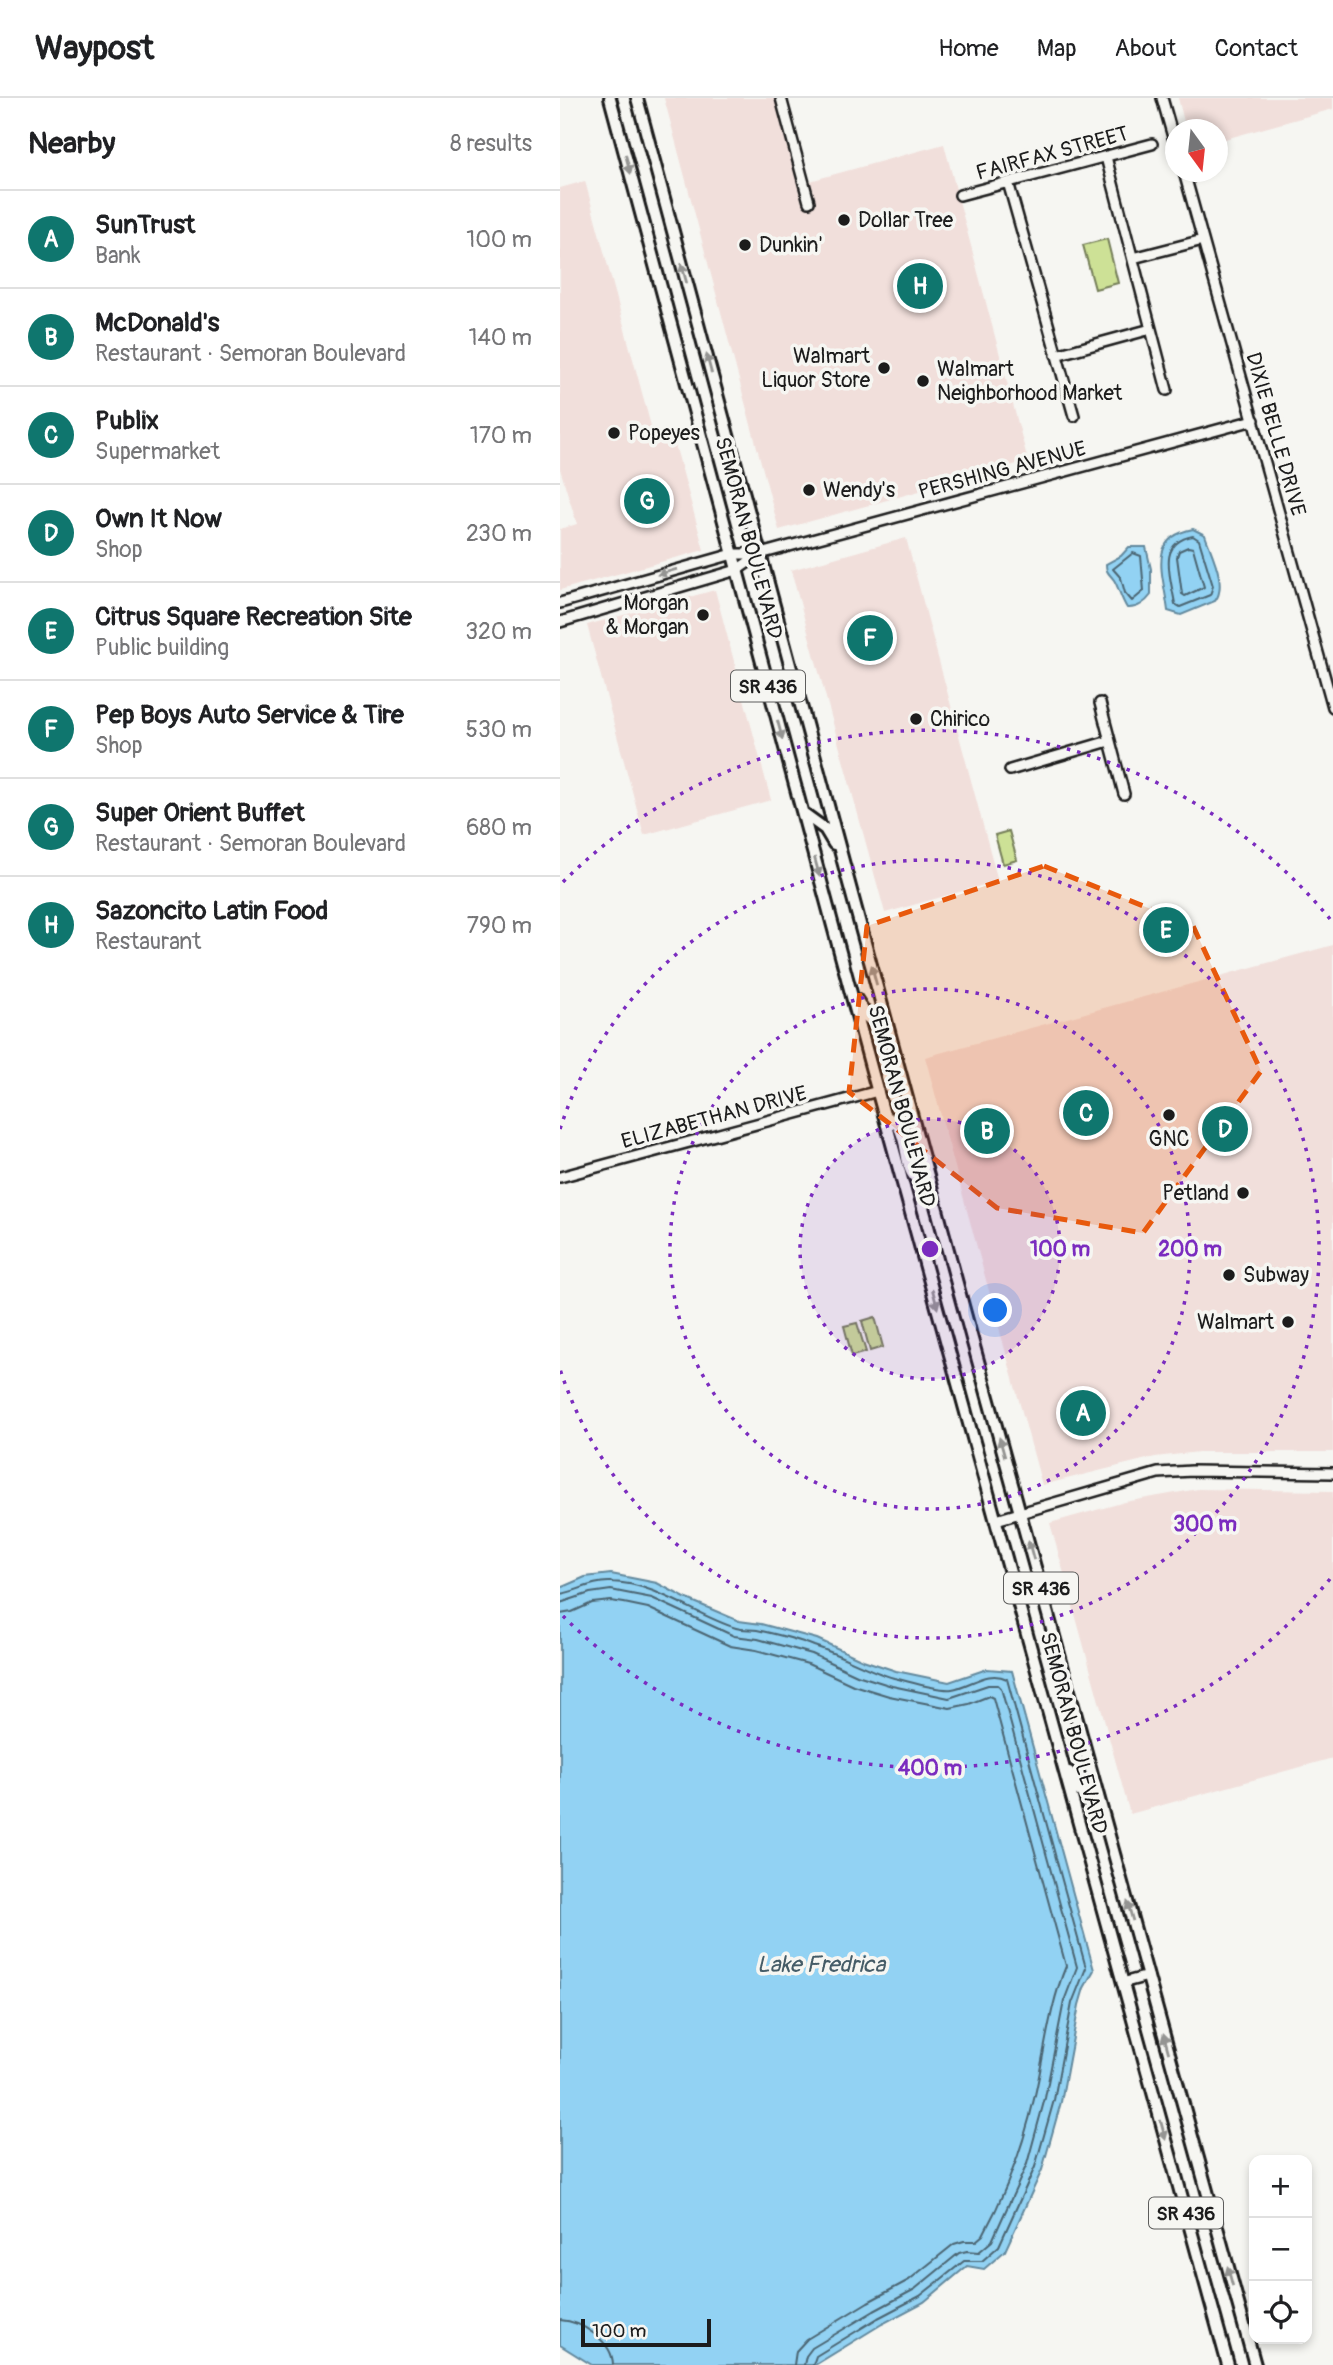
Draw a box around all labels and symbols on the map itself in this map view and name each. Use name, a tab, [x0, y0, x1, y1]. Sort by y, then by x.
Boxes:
north arrow	[1165, 119, 1228, 182]
street label: FAIRFAX STREET	[973, 120, 1132, 187]
one-way arrow	[623, 154, 633, 175]
place label: Dollar Tree	[858, 207, 954, 234]
marker: Dollar Tree	[836, 212, 852, 228]
place label: Dunkin'	[759, 232, 823, 259]
marker: Dunkin'	[737, 237, 753, 253]
pin: H	[897, 260, 943, 312]
one-way arrow	[678, 262, 689, 284]
place label: Walmart Liquor Store	[761, 343, 871, 394]
street label: DIXIE BELLE DRIVE	[1239, 349, 1312, 519]
one-way arrow	[703, 353, 714, 375]
place label: Walmart Neighborhood Market	[937, 356, 1123, 407]
marker: Walmart Liquor Store	[876, 360, 892, 376]
marker: Walmart Neighborhood Market	[915, 373, 931, 389]
place label: Popeyes	[628, 420, 700, 447]
marker: Popeyes	[606, 425, 622, 441]
street label: SEMORAN BOULEVARD	[709, 434, 788, 642]
street label: PERSHING AVENUE	[915, 435, 1089, 506]
pin: G	[624, 475, 670, 527]
place label: Wendy's	[823, 477, 896, 504]
marker: Wendy's	[801, 482, 817, 498]
one-way arrow	[656, 567, 678, 578]
place label: Morgan & Morgan	[606, 590, 689, 641]
marker: Morgan & Morgan	[695, 607, 711, 623]
pin: F	[847, 612, 893, 664]
road number: SR 436	[731, 670, 805, 702]
place label: Chirico	[930, 706, 990, 733]
marker: Chirico	[908, 711, 924, 727]
one-way arrow	[775, 720, 786, 742]
one-way arrow	[812, 856, 823, 878]
pin: E	[1143, 904, 1189, 956]
one-way arrow	[868, 964, 879, 986]
street label: SEMORAN BOULEVARD	[862, 1002, 941, 1210]
street label: ELIZABETHAN DRIVE	[618, 1080, 810, 1155]
pin: C	[1063, 1087, 1109, 1139]
pin: D	[1202, 1103, 1248, 1155]
pin: B	[964, 1105, 1010, 1157]
marker: GNC	[1161, 1107, 1177, 1123]
place label: GNC	[1148, 1126, 1190, 1153]
place label: Petland	[1162, 1180, 1229, 1207]
marker: Petland	[1235, 1185, 1251, 1201]
text: 100 m	[1030, 1236, 1090, 1263]
text: 200 m	[1158, 1236, 1222, 1263]
centre of rings	[918, 1237, 942, 1261]
place label: Subway	[1243, 1262, 1309, 1289]
marker: Subway	[1221, 1267, 1237, 1283]
one-way arrow	[930, 1288, 941, 1310]
your location	[978, 1293, 1012, 1327]
place label: Walmart	[1197, 1309, 1275, 1336]
marker: Walmart	[1280, 1314, 1296, 1330]
pin: A	[1060, 1387, 1106, 1439]
one-way arrow	[996, 1435, 1007, 1457]
text: 300 m	[1173, 1511, 1237, 1538]
one-way arrow	[1025, 1539, 1035, 1560]
road number: SR 436	[1004, 1572, 1078, 1604]
street label: SEMORAN BOULEVARD	[1034, 1629, 1113, 1837]
text: 400 m	[898, 1755, 962, 1782]
one-way arrow	[1124, 1900, 1134, 1921]
water label: Lake Fredrica	[757, 1950, 887, 1979]
one-way arrow	[1161, 2032, 1171, 2053]
one-way arrow	[1158, 2119, 1169, 2141]
road number: SR 436	[1149, 2198, 1223, 2228]
one-way arrow	[1224, 2264, 1235, 2286]
scale bar	[581, 2316, 710, 2348]

